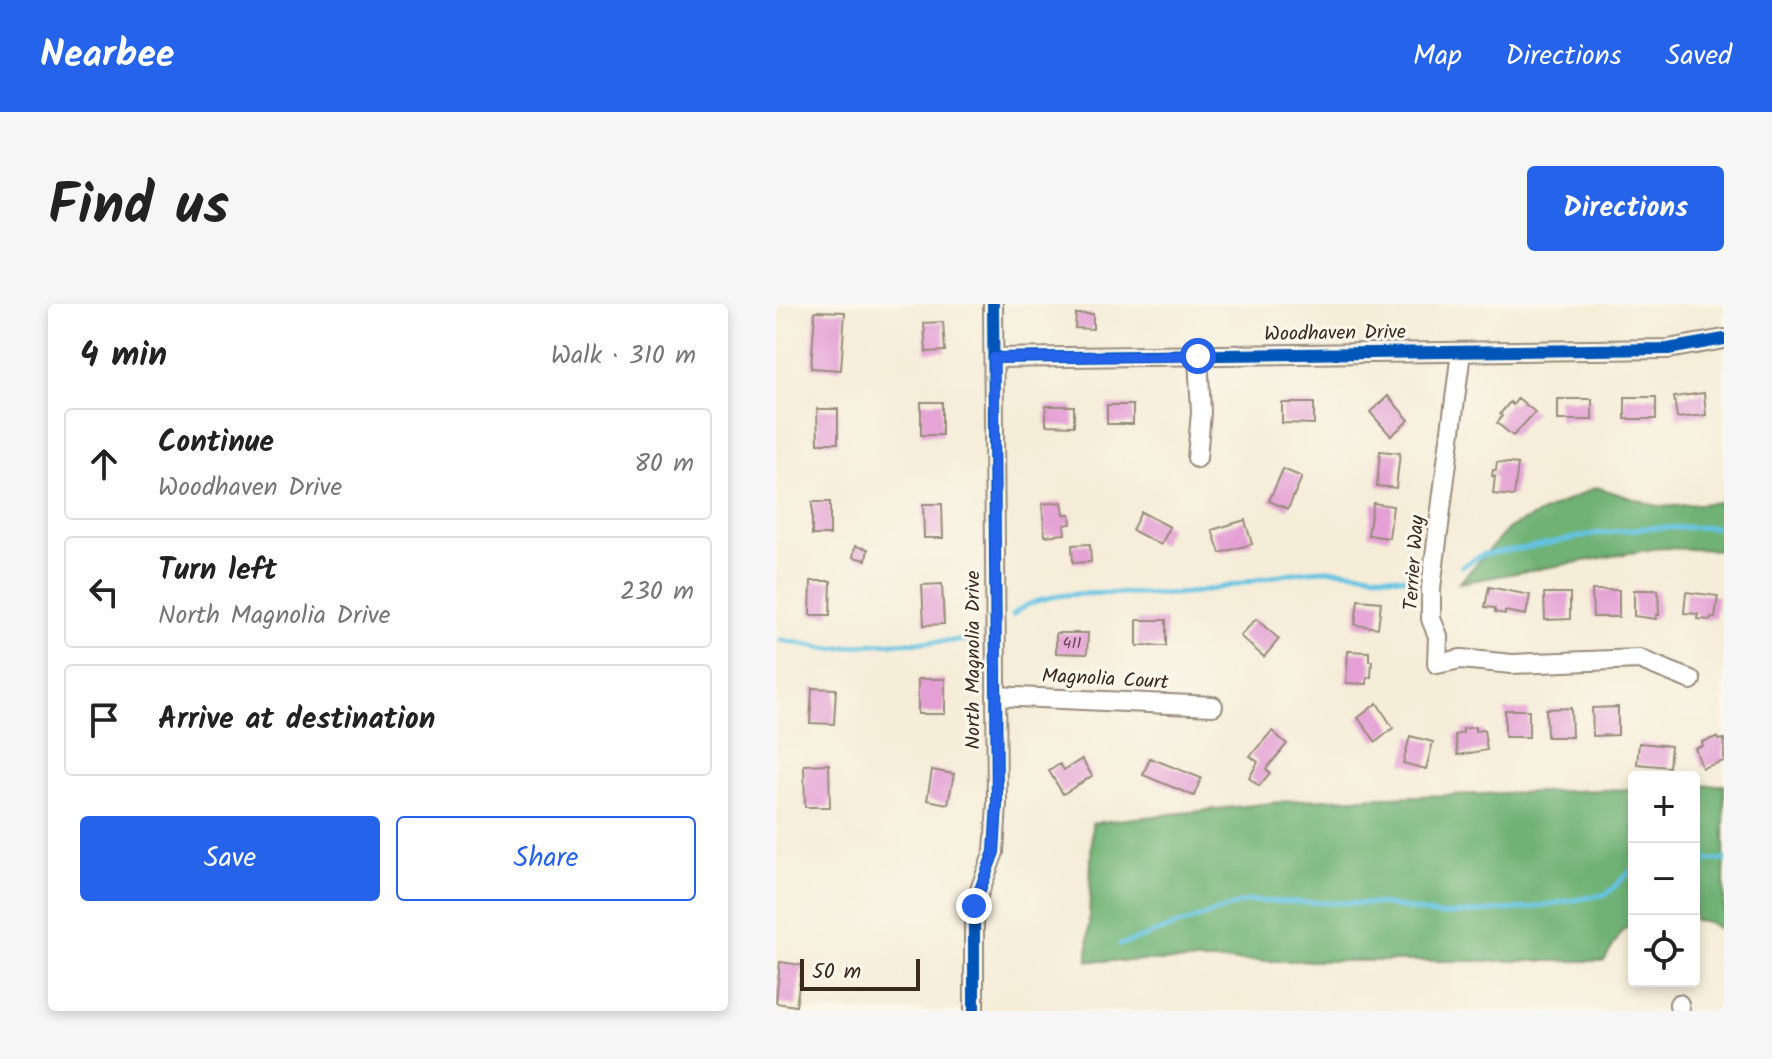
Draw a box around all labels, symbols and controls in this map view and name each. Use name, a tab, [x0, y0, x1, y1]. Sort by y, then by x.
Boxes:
text: Nearbee	[40, 26, 174, 86]
text: Map	[1413, 34, 1462, 79]
text: Directions	[1506, 34, 1622, 79]
text: Saved	[1666, 34, 1732, 79]
text: Find us	[48, 163, 229, 253]
button: Directions	[1527, 166, 1724, 251]
street label: Woodhaven Drive	[1264, 317, 1406, 351]
text: 4 min	[80, 329, 167, 383]
text: Walk · 310 m	[551, 335, 696, 377]
route start	[1180, 338, 1216, 374]
text: Continue	[158, 419, 274, 467]
icon: ahead	[82, 442, 126, 486]
text: 80 m	[634, 443, 694, 485]
text: Woodhaven Drive	[158, 467, 342, 509]
street label: Terrier Way	[1396, 514, 1434, 612]
text: Turn left	[158, 547, 277, 595]
icon: left	[82, 570, 126, 614]
text: 230 m	[620, 571, 694, 613]
street label: North Magnolia Drive	[958, 571, 990, 749]
text: North Magnolia Drive	[158, 595, 391, 637]
house number: 411	[1063, 631, 1081, 656]
street label: Magnolia Court	[1041, 661, 1169, 699]
text: Arrive at destination	[158, 696, 435, 744]
icon: arrive	[82, 698, 126, 742]
map controls	[1628, 771, 1700, 987]
button: +	[1628, 771, 1700, 843]
button: Save	[80, 816, 380, 901]
button: Share	[396, 816, 696, 901]
button: −	[1628, 843, 1700, 915]
route end	[956, 888, 992, 924]
button: locate	[1628, 915, 1700, 987]
scale bar	[800, 955, 920, 991]
text: 50 m	[812, 955, 861, 990]

